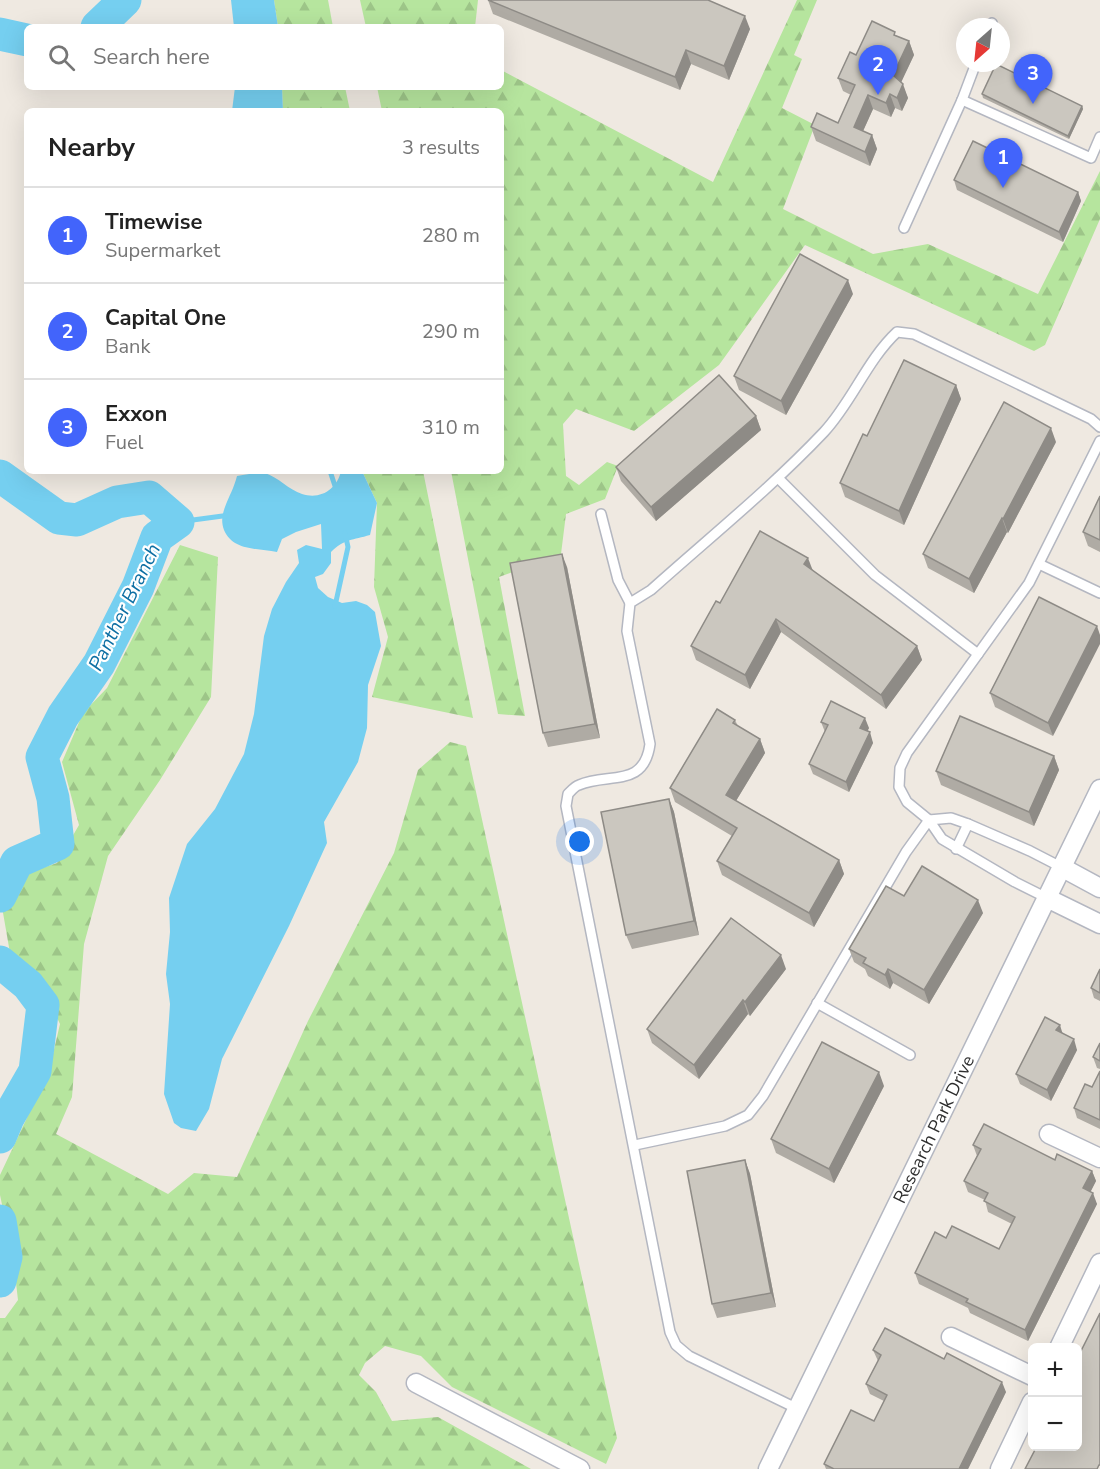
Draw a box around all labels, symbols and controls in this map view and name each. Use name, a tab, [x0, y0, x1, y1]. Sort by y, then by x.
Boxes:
north arrow	[956, 18, 1010, 72]
search box	[24, 24, 504, 90]
icon: search	[45, 41, 78, 74]
text: Search here	[93, 42, 210, 72]
pin: 2	[858, 46, 898, 95]
pin: 3	[1014, 54, 1052, 104]
text: Nearby	[48, 130, 135, 165]
text: 3 results	[402, 134, 480, 161]
pin: 1	[984, 138, 1022, 188]
text: Timewise	[105, 207, 202, 237]
text: 1	[62, 222, 74, 249]
text: 280 m	[422, 222, 480, 249]
text: Supermarket	[105, 237, 220, 264]
text: Capital One	[105, 303, 226, 333]
text: 2	[62, 318, 74, 345]
text: 290 m	[422, 318, 480, 345]
text: Bank	[105, 333, 150, 360]
text: Exxon	[105, 399, 167, 429]
text: 3	[62, 414, 74, 441]
text: 310 m	[422, 414, 480, 441]
text: Fuel	[105, 429, 144, 456]
water label: Panther Branch	[82, 539, 167, 675]
your location	[565, 827, 594, 856]
street label: Research Park Drive	[887, 1051, 980, 1207]
map controls	[1028, 1343, 1082, 1451]
button: +	[1028, 1343, 1082, 1397]
button: −	[1028, 1397, 1082, 1451]

